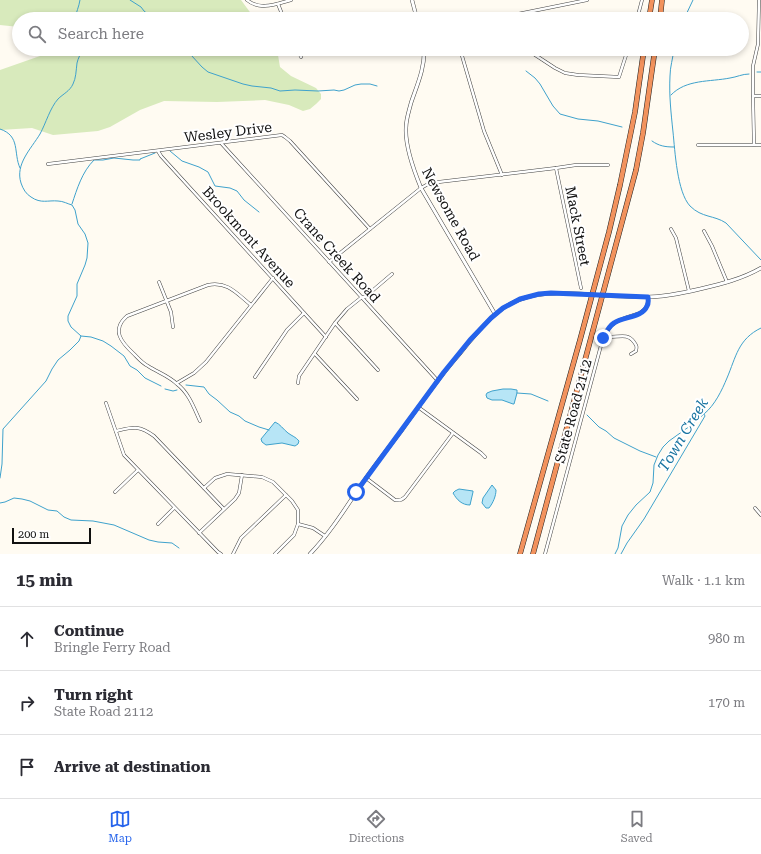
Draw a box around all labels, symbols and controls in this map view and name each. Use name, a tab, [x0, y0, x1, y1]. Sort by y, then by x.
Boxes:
search box	[12, 12, 749, 56]
icon: search	[26, 23, 48, 45]
text: Search here	[58, 25, 144, 43]
street label: Wesley Drive	[183, 119, 273, 145]
street label: Newsome Road	[419, 165, 483, 263]
street label: Brookmont Avenue	[199, 183, 299, 291]
street label: Mack Street	[562, 185, 594, 267]
street label: Crane Creek Road	[290, 205, 384, 305]
route end	[594, 329, 612, 347]
street label: State Road 2112	[551, 357, 595, 465]
water label: Town Creek	[654, 394, 712, 475]
route start	[347, 483, 365, 501]
scale bar	[12, 526, 91, 545]
text: 200 m	[18, 528, 49, 541]
text: 15 min	[16, 570, 73, 590]
text: Walk · 1.1 km	[662, 573, 745, 588]
text: Continue	[54, 622, 124, 640]
icon: ahead	[16, 628, 38, 650]
text: 980 m	[708, 631, 745, 646]
text: Bringle Ferry Road	[54, 640, 171, 655]
text: Turn right	[54, 686, 133, 704]
icon: right	[16, 692, 38, 714]
text: 170 m	[708, 695, 745, 710]
text: State Road 2112	[54, 704, 153, 719]
icon: arrive	[16, 756, 38, 778]
text: Arrive at destination	[54, 758, 210, 776]
tab: Map	[108, 808, 132, 845]
tab: Directions	[349, 808, 404, 845]
tab: Saved	[621, 808, 653, 845]

